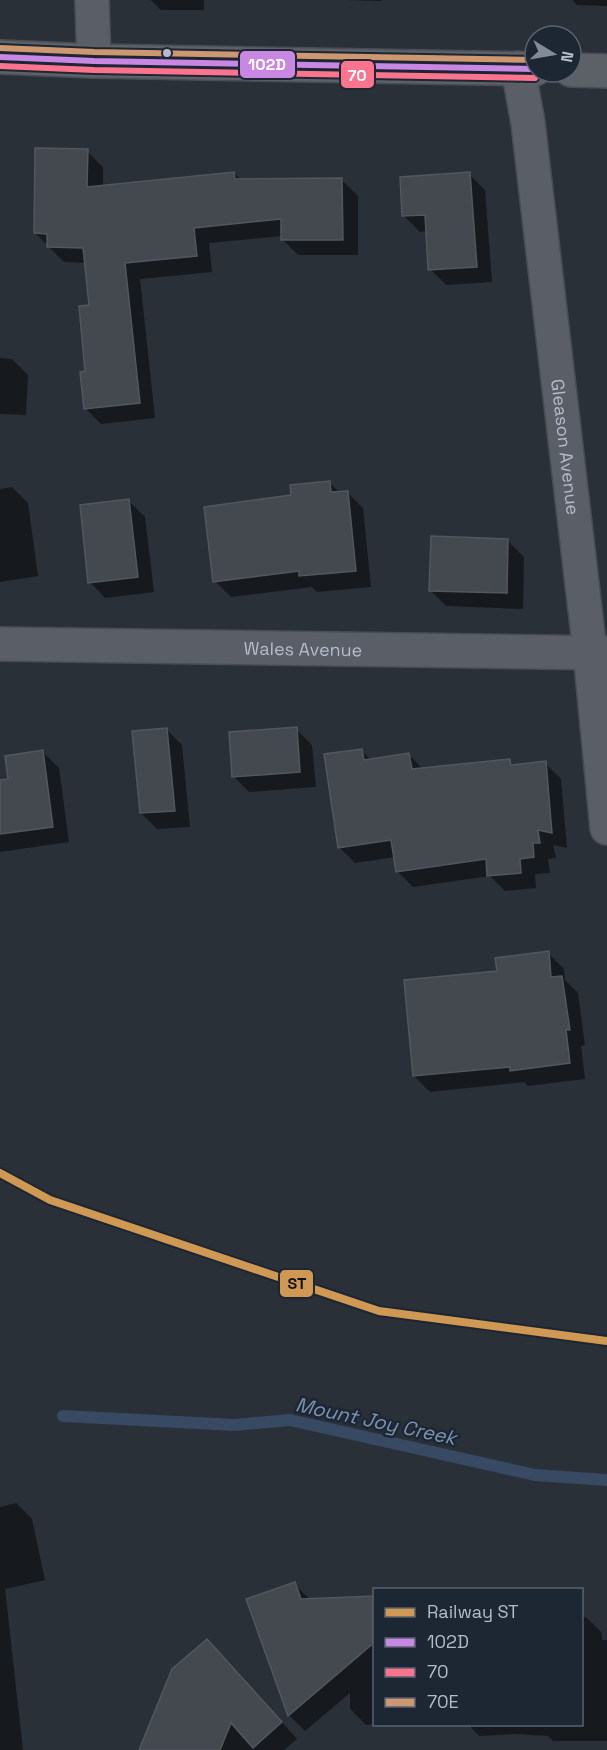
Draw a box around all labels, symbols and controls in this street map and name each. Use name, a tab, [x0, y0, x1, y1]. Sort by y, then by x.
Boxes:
north arrow	[523, 24, 583, 84]
unlabelled marker	[161, 47, 173, 59]
text: N	[556, 49, 579, 64]
line badge: 102D	[239, 50, 296, 79]
text: 102D	[248, 54, 286, 75]
line badge: 70	[340, 60, 375, 89]
text: 70	[347, 65, 367, 86]
street label: Gleason Avenue	[547, 378, 585, 516]
street label: Wales Avenue	[244, 636, 362, 661]
line badge: ST	[279, 1269, 314, 1298]
text: ST	[288, 1273, 307, 1294]
water label: Mount Joy Creek	[293, 1391, 461, 1451]
legend	[373, 1588, 583, 1726]
text: Railway ST	[427, 1600, 519, 1623]
text: 102D	[427, 1630, 469, 1653]
text: 70	[427, 1660, 449, 1683]
text: 70E	[427, 1690, 459, 1713]

